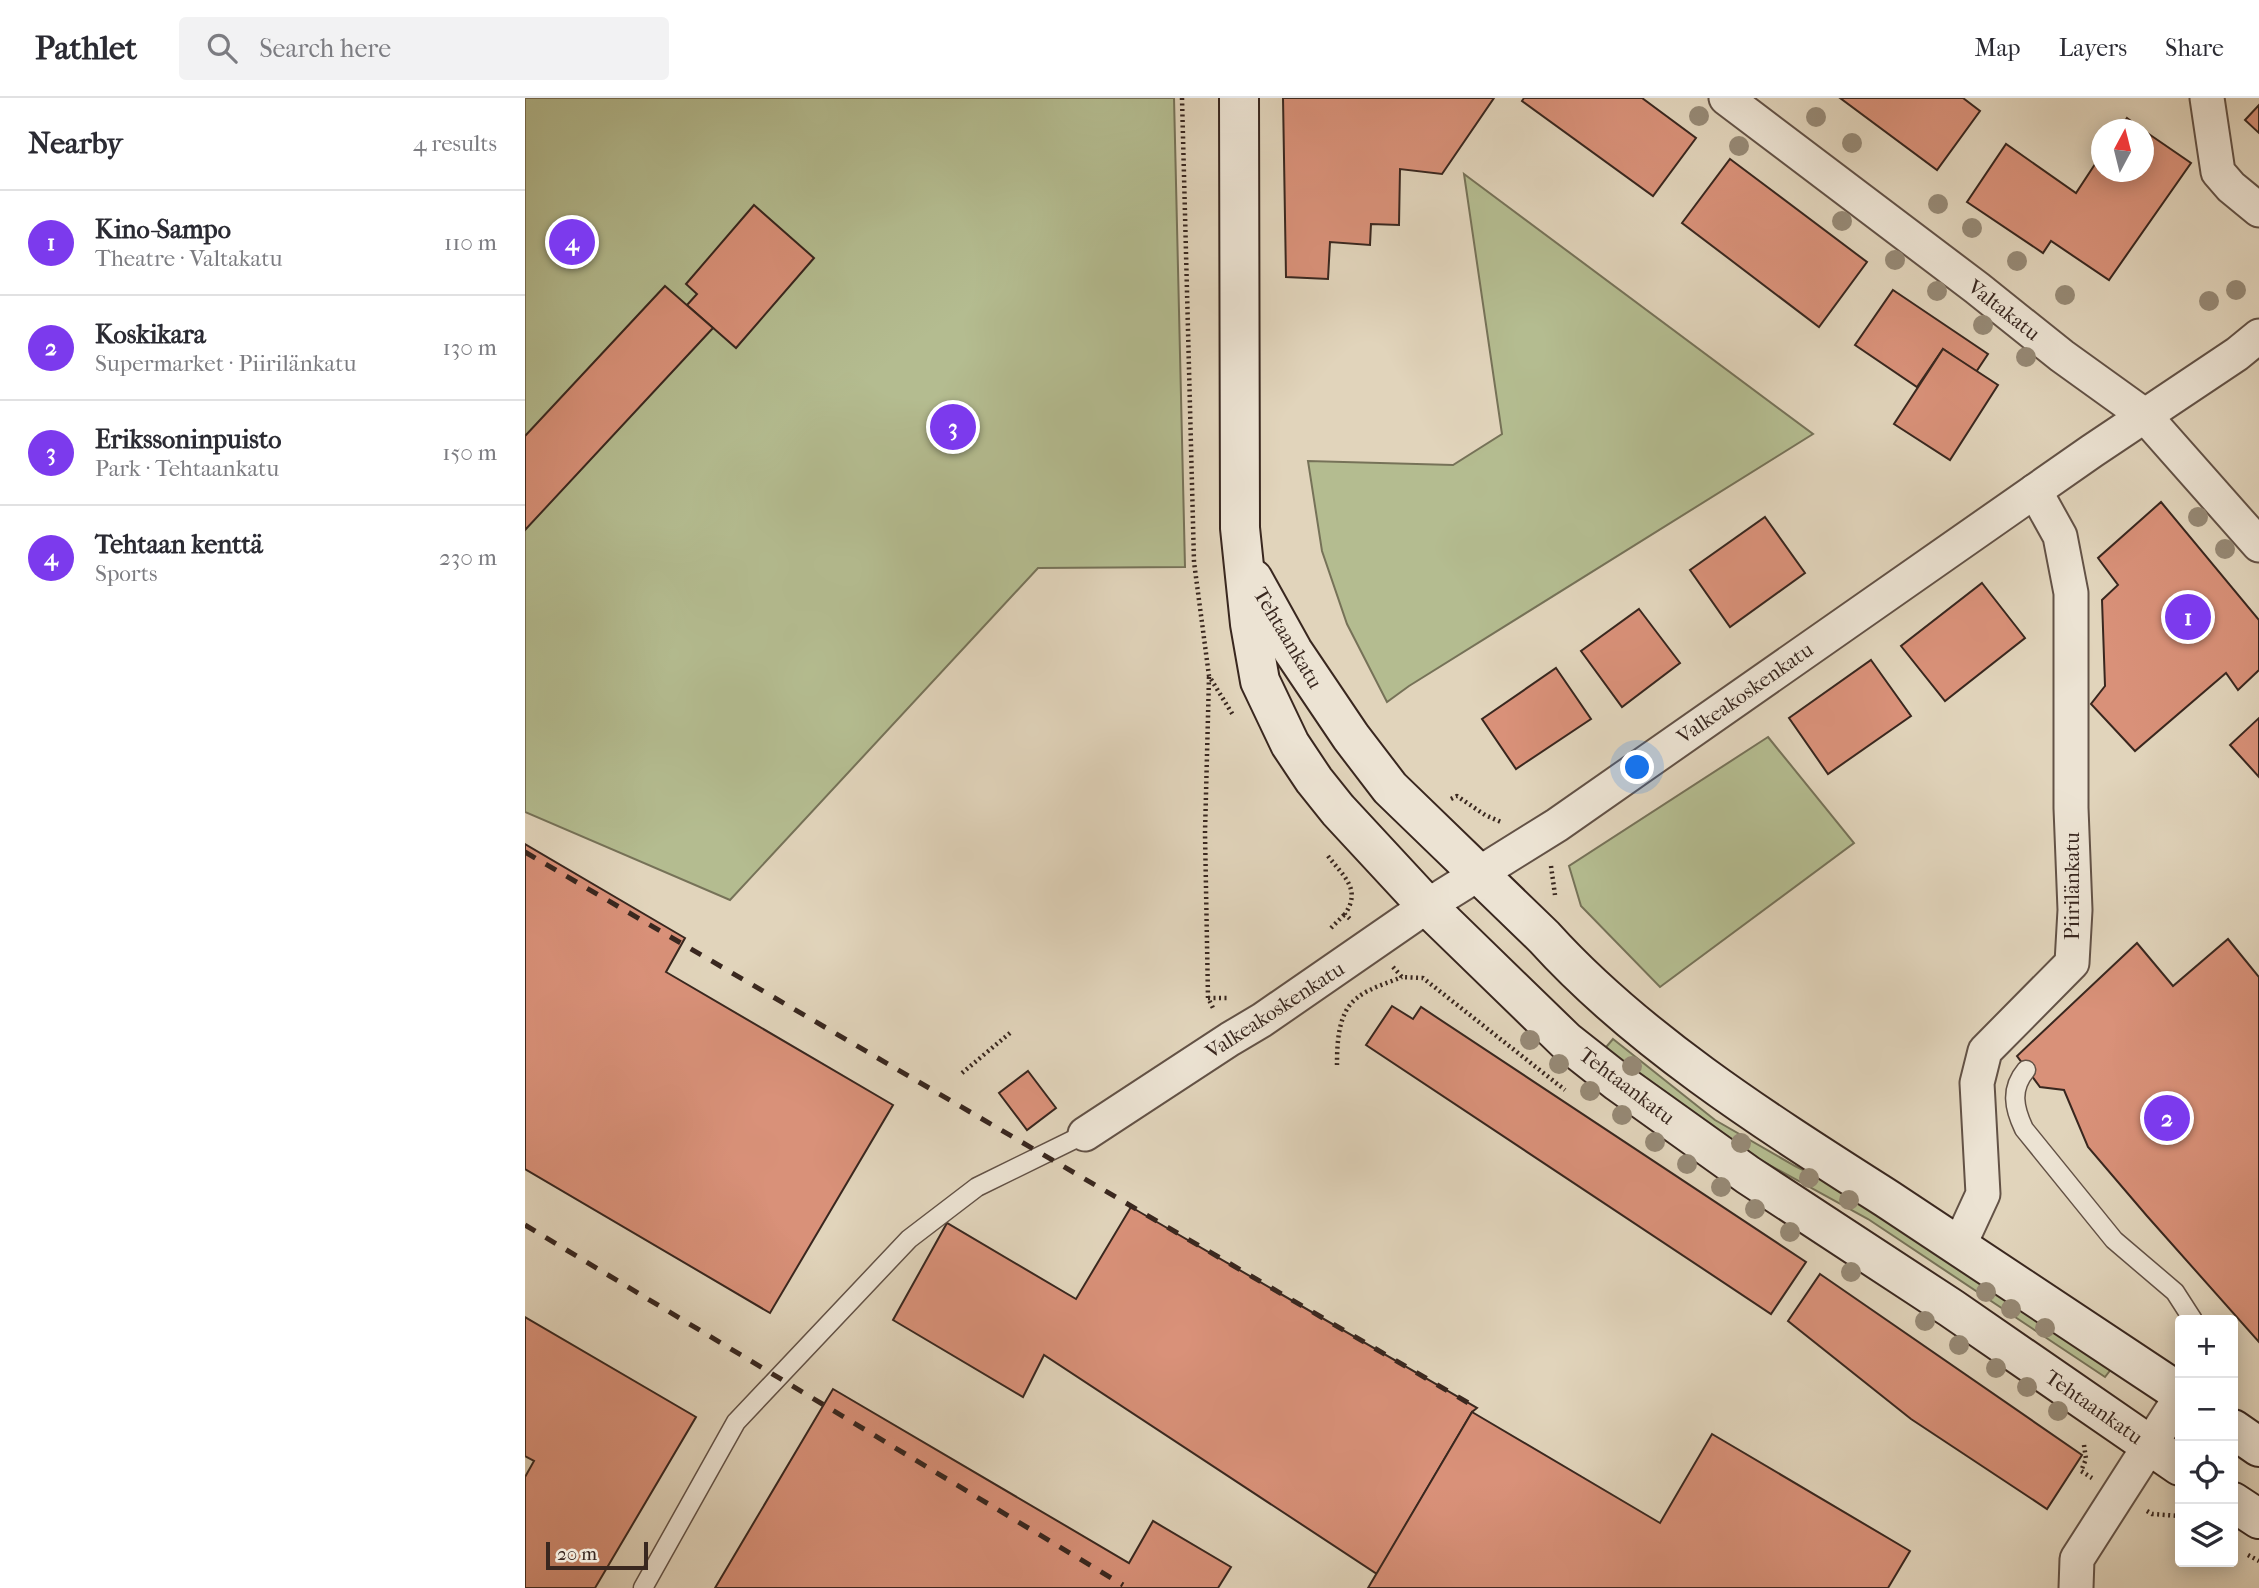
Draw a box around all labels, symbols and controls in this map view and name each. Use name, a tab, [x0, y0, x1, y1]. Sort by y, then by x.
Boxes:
search box	[179, 17, 669, 80]
text: Pathlet	[35, 29, 137, 68]
icon: search	[203, 29, 241, 67]
text: Search here	[259, 33, 391, 64]
text: Map	[1975, 34, 2021, 62]
text: Layers	[2059, 34, 2127, 62]
text: Share	[2165, 34, 2224, 62]
north arrow	[2091, 119, 2154, 182]
text: Nearby	[28, 126, 123, 161]
text: 4 results	[413, 130, 497, 157]
text: Kino-Sampo	[95, 214, 231, 245]
pin: 4	[549, 216, 595, 268]
text: 1	[47, 229, 55, 256]
text: 110 m	[444, 229, 497, 256]
text: Theatre · Valtakatu	[95, 245, 282, 272]
street label: Valtakatu	[1962, 274, 2045, 346]
text: Koskikara	[95, 319, 206, 350]
text: 2	[45, 334, 57, 361]
text: 130 m	[443, 334, 497, 361]
text: Supermarket · Piirilänkatu	[95, 350, 356, 377]
pin: 3	[930, 401, 976, 453]
text: Erikssoninpuisto	[95, 424, 281, 455]
text: 3	[46, 439, 56, 466]
text: 150 m	[442, 439, 497, 466]
text: Park · Tehtaankatu	[95, 455, 279, 482]
text: Tehtaan kenttä	[95, 529, 263, 560]
text: 4	[44, 544, 58, 571]
text: 230 m	[439, 544, 497, 571]
text: Sports	[95, 560, 157, 587]
street label: Tehtaankatu	[1249, 583, 1328, 693]
pin: 1	[2165, 591, 2211, 643]
street label: Valkeakoskenkatu	[1672, 637, 1818, 749]
your location	[1620, 750, 1654, 784]
street label: Piirilänkatu	[2060, 832, 2084, 940]
street label: Valkeakoskenkatu	[1200, 956, 1349, 1064]
street label: Tehtaankatu	[1575, 1042, 1680, 1130]
pin: 2	[2144, 1092, 2190, 1144]
map controls	[2175, 1315, 2238, 1567]
button: +	[2175, 1315, 2238, 1378]
street label: Tehtaankatu	[2041, 1365, 2147, 1449]
button: −	[2175, 1378, 2238, 1441]
button: locate	[2175, 1441, 2238, 1504]
button: layers	[2175, 1504, 2238, 1567]
scale bar	[546, 1539, 647, 1571]
text: 20 m	[557, 1543, 597, 1565]

